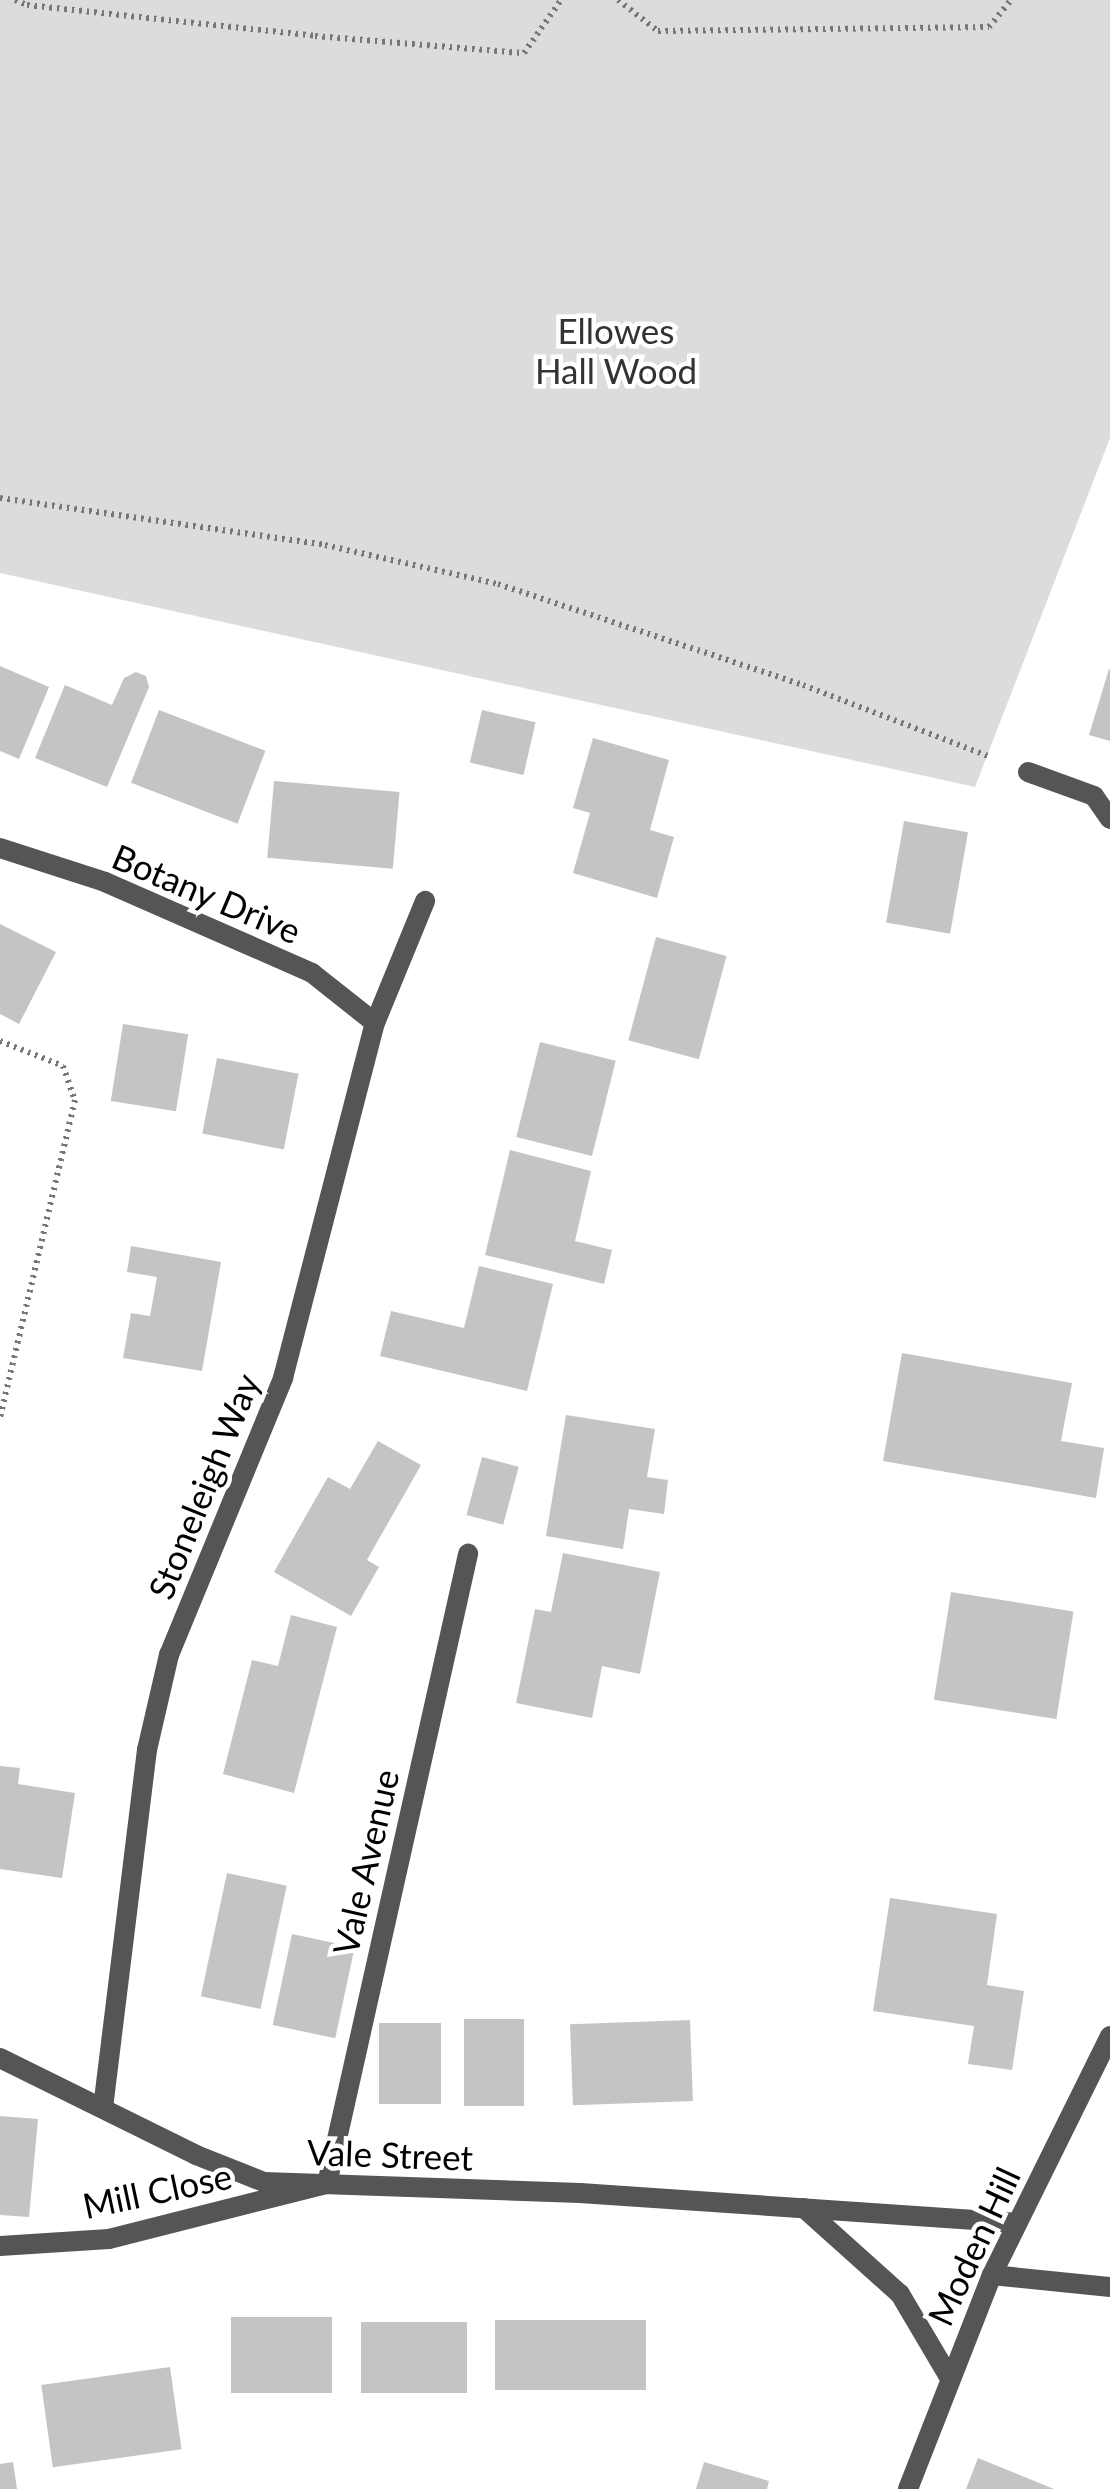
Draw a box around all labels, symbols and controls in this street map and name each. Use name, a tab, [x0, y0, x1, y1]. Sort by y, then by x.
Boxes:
park label: Ellowes Hall Wood	[535, 309, 697, 391]
street label: Botany Drive	[106, 834, 308, 952]
street label: Stoneleigh Way	[139, 1367, 267, 1605]
street label: Vale Avenue	[323, 1765, 407, 1959]
street label: Vale Street	[306, 2130, 474, 2178]
street label: Mill Close	[79, 2154, 235, 2226]
street label: Moden Hill	[918, 2160, 1028, 2332]

